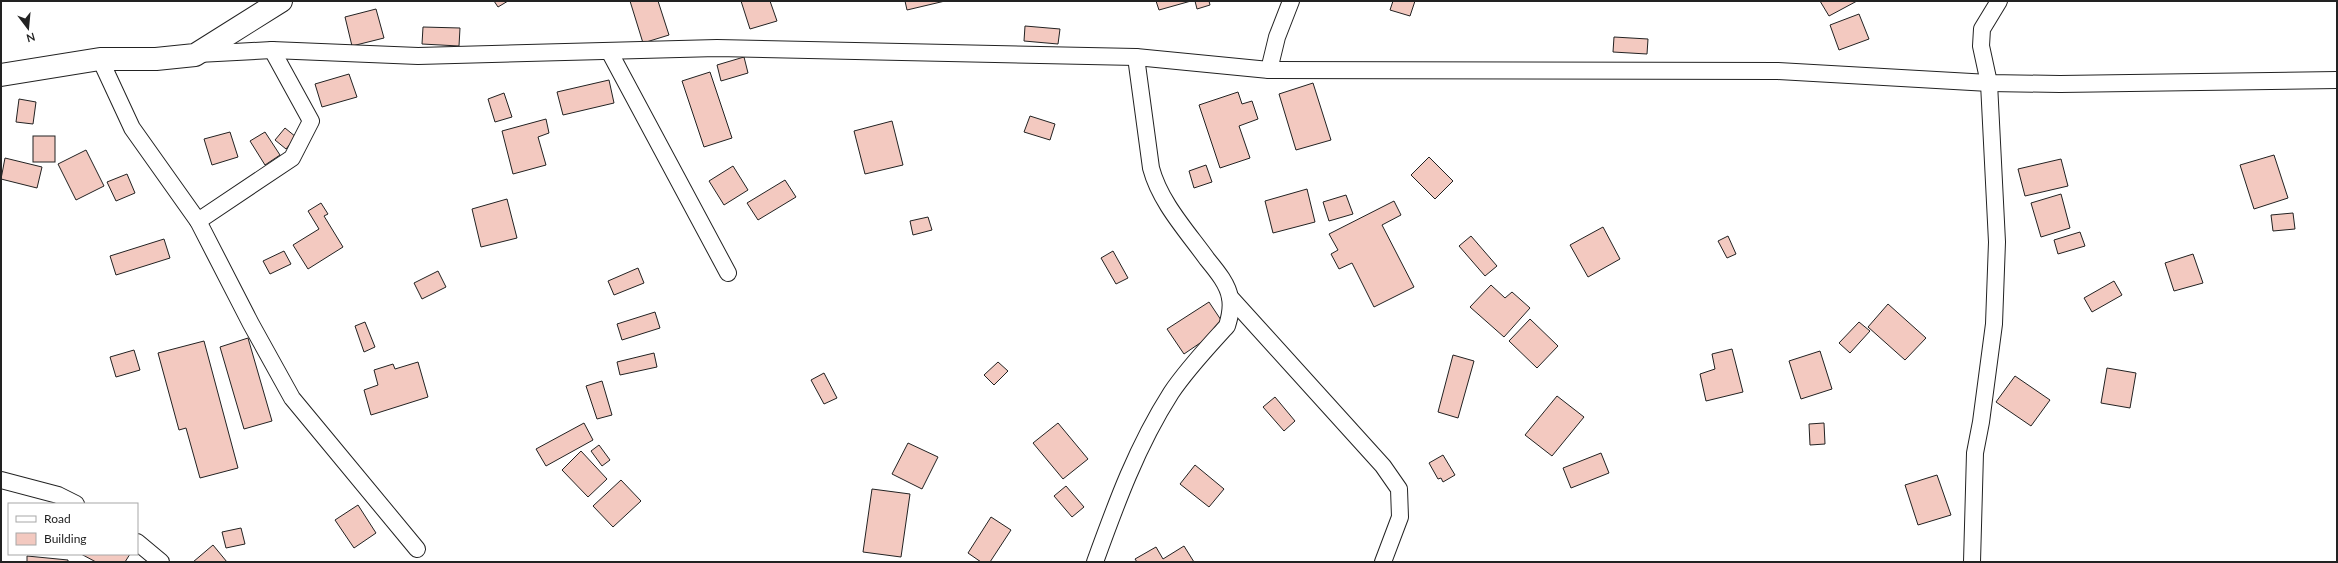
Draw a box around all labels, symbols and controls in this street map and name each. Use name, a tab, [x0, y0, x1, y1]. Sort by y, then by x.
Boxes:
north arrow	[8, 8, 48, 48]
text: N	[25, 31, 37, 46]
legend	[8, 503, 138, 555]
text: Road	[44, 511, 71, 526]
text: Building	[44, 531, 87, 546]

